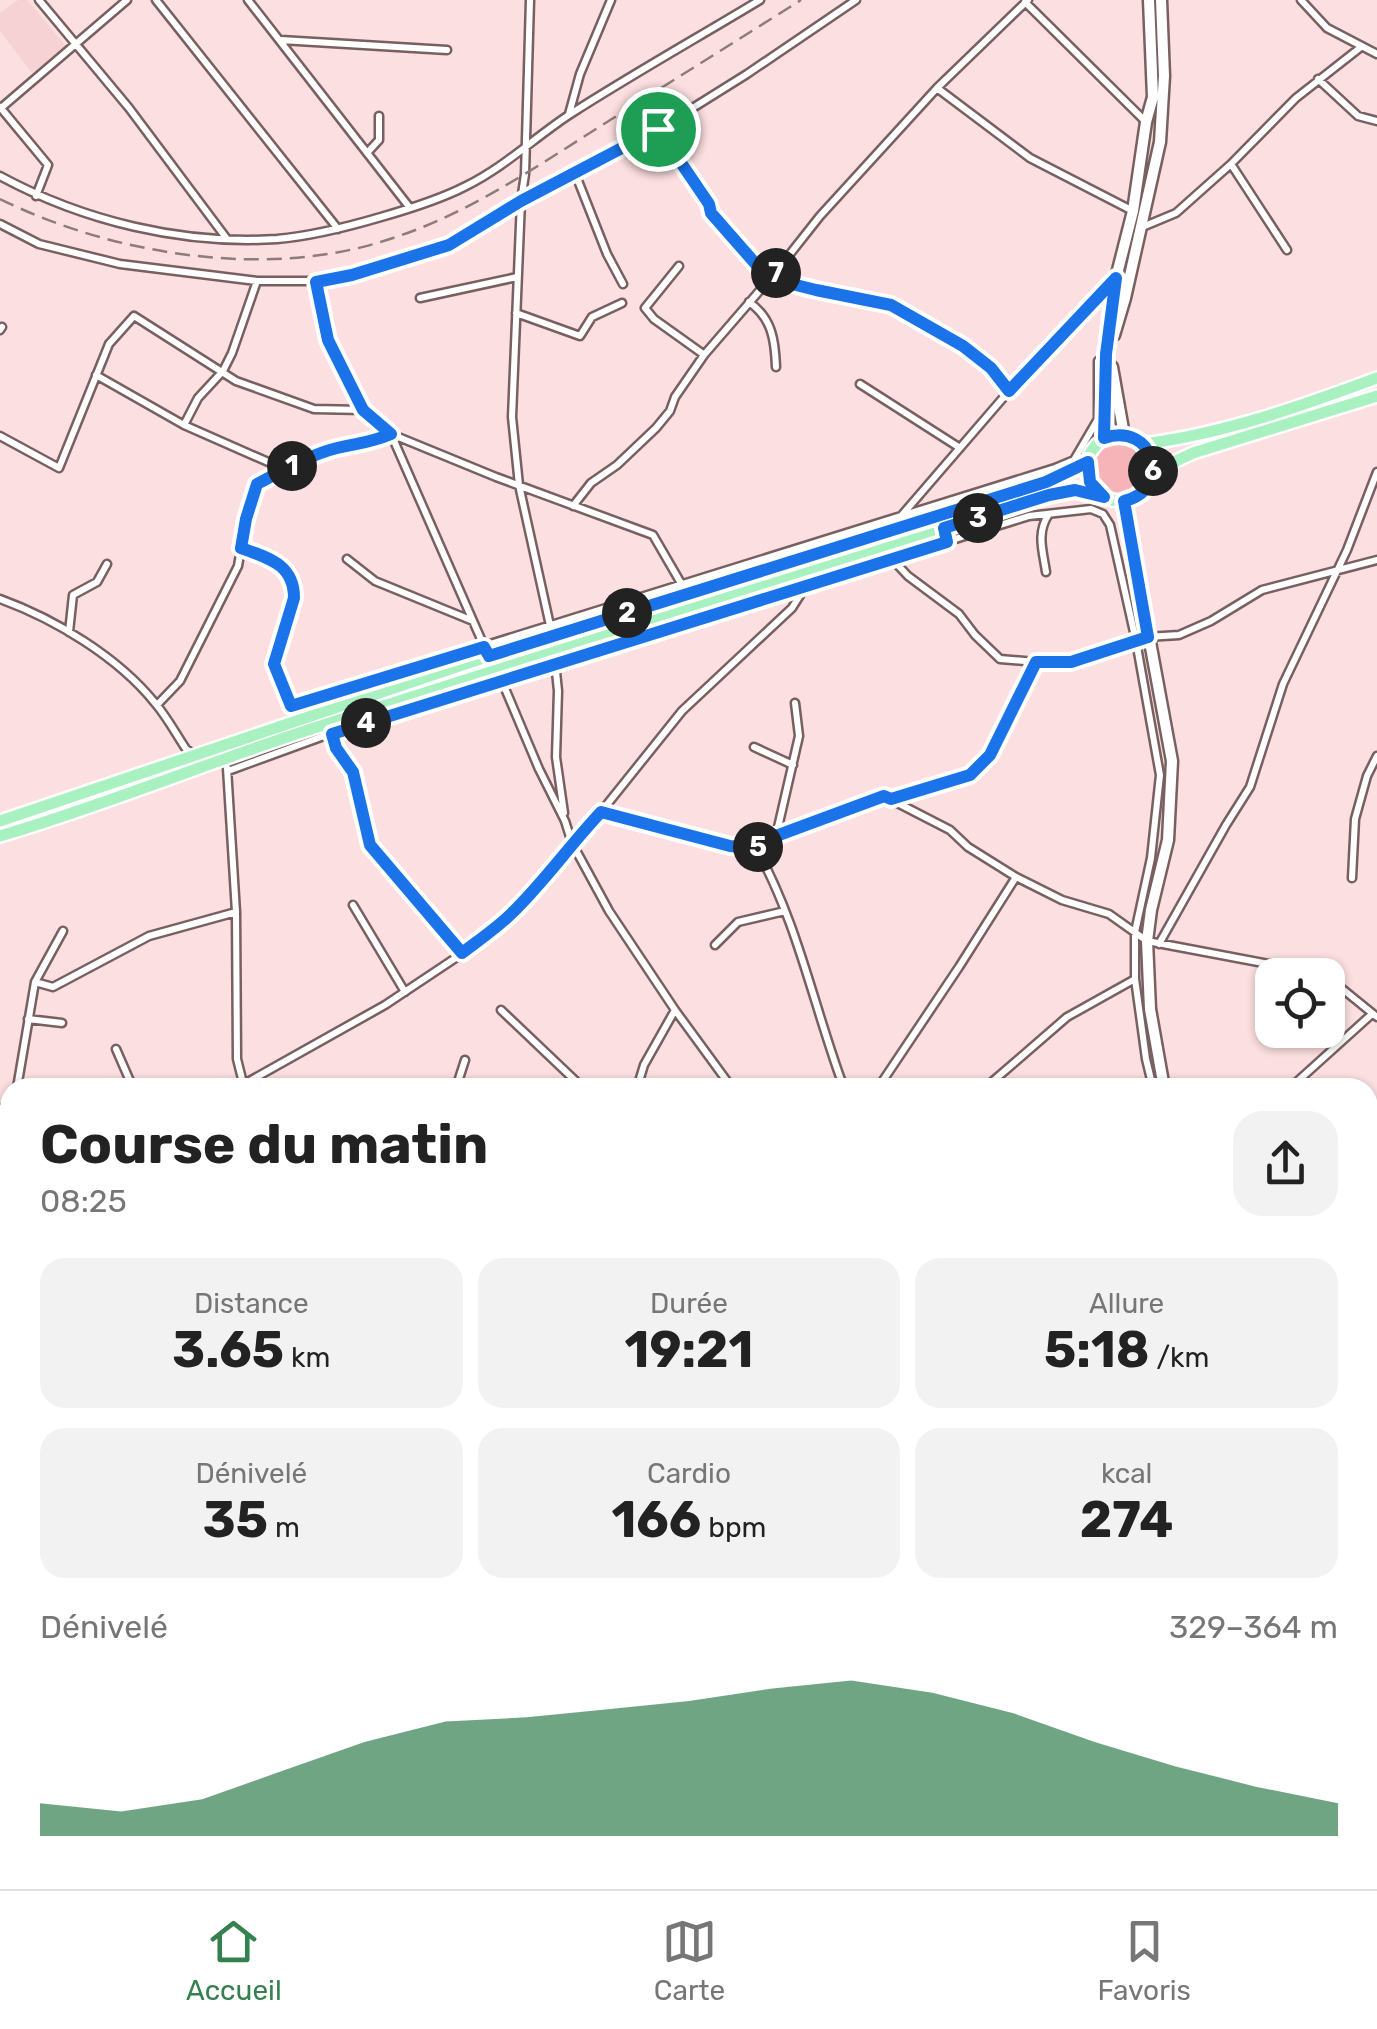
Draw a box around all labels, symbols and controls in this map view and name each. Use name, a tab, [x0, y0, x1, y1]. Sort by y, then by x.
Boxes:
pin	[616, 87, 701, 172]
icon: arrive	[631, 102, 686, 157]
pin: 7	[751, 248, 801, 298]
text: 7	[768, 256, 784, 289]
pin: 1	[267, 441, 317, 491]
pin: 6	[1128, 446, 1178, 496]
text: 1	[285, 449, 299, 482]
text: 6	[1144, 454, 1162, 487]
pin: 3	[953, 493, 1003, 543]
text: 3	[969, 501, 987, 534]
pin: 2	[602, 588, 652, 638]
text: 2	[618, 596, 636, 629]
pin: 4	[341, 698, 391, 748]
text: 4	[356, 706, 376, 739]
pin: 5	[733, 822, 783, 872]
text: 5	[749, 830, 767, 863]
map controls	[1255, 958, 1345, 1048]
button: locate	[1255, 958, 1345, 1048]
button: share	[1233, 1111, 1338, 1216]
text: Course du matin	[40, 1112, 488, 1177]
text: 08:25	[40, 1182, 127, 1220]
text: Distance	[194, 1287, 309, 1320]
text: Durée	[650, 1287, 728, 1320]
text: Allure	[1089, 1287, 1164, 1320]
text: 3.65	[172, 1320, 284, 1380]
text: 19:21	[625, 1320, 753, 1380]
text: 5:18	[1044, 1320, 1150, 1380]
text: km	[284, 1341, 330, 1374]
text: /km	[1150, 1341, 1209, 1374]
text: Dénivelé	[195, 1457, 307, 1490]
text: Cardio	[647, 1457, 731, 1490]
text: kcal	[1101, 1457, 1152, 1490]
text: 35	[203, 1490, 268, 1550]
text: 166	[611, 1490, 701, 1550]
text: 274	[1080, 1490, 1174, 1550]
text: m	[268, 1511, 300, 1544]
text: bpm	[701, 1511, 767, 1544]
text: Dénivelé	[40, 1608, 168, 1646]
text: 329–364 m	[1169, 1608, 1338, 1646]
tab: Accueil	[186, 1914, 282, 2007]
tab: Carte	[654, 1914, 725, 2007]
tab: Favoris	[1097, 1914, 1191, 2007]

